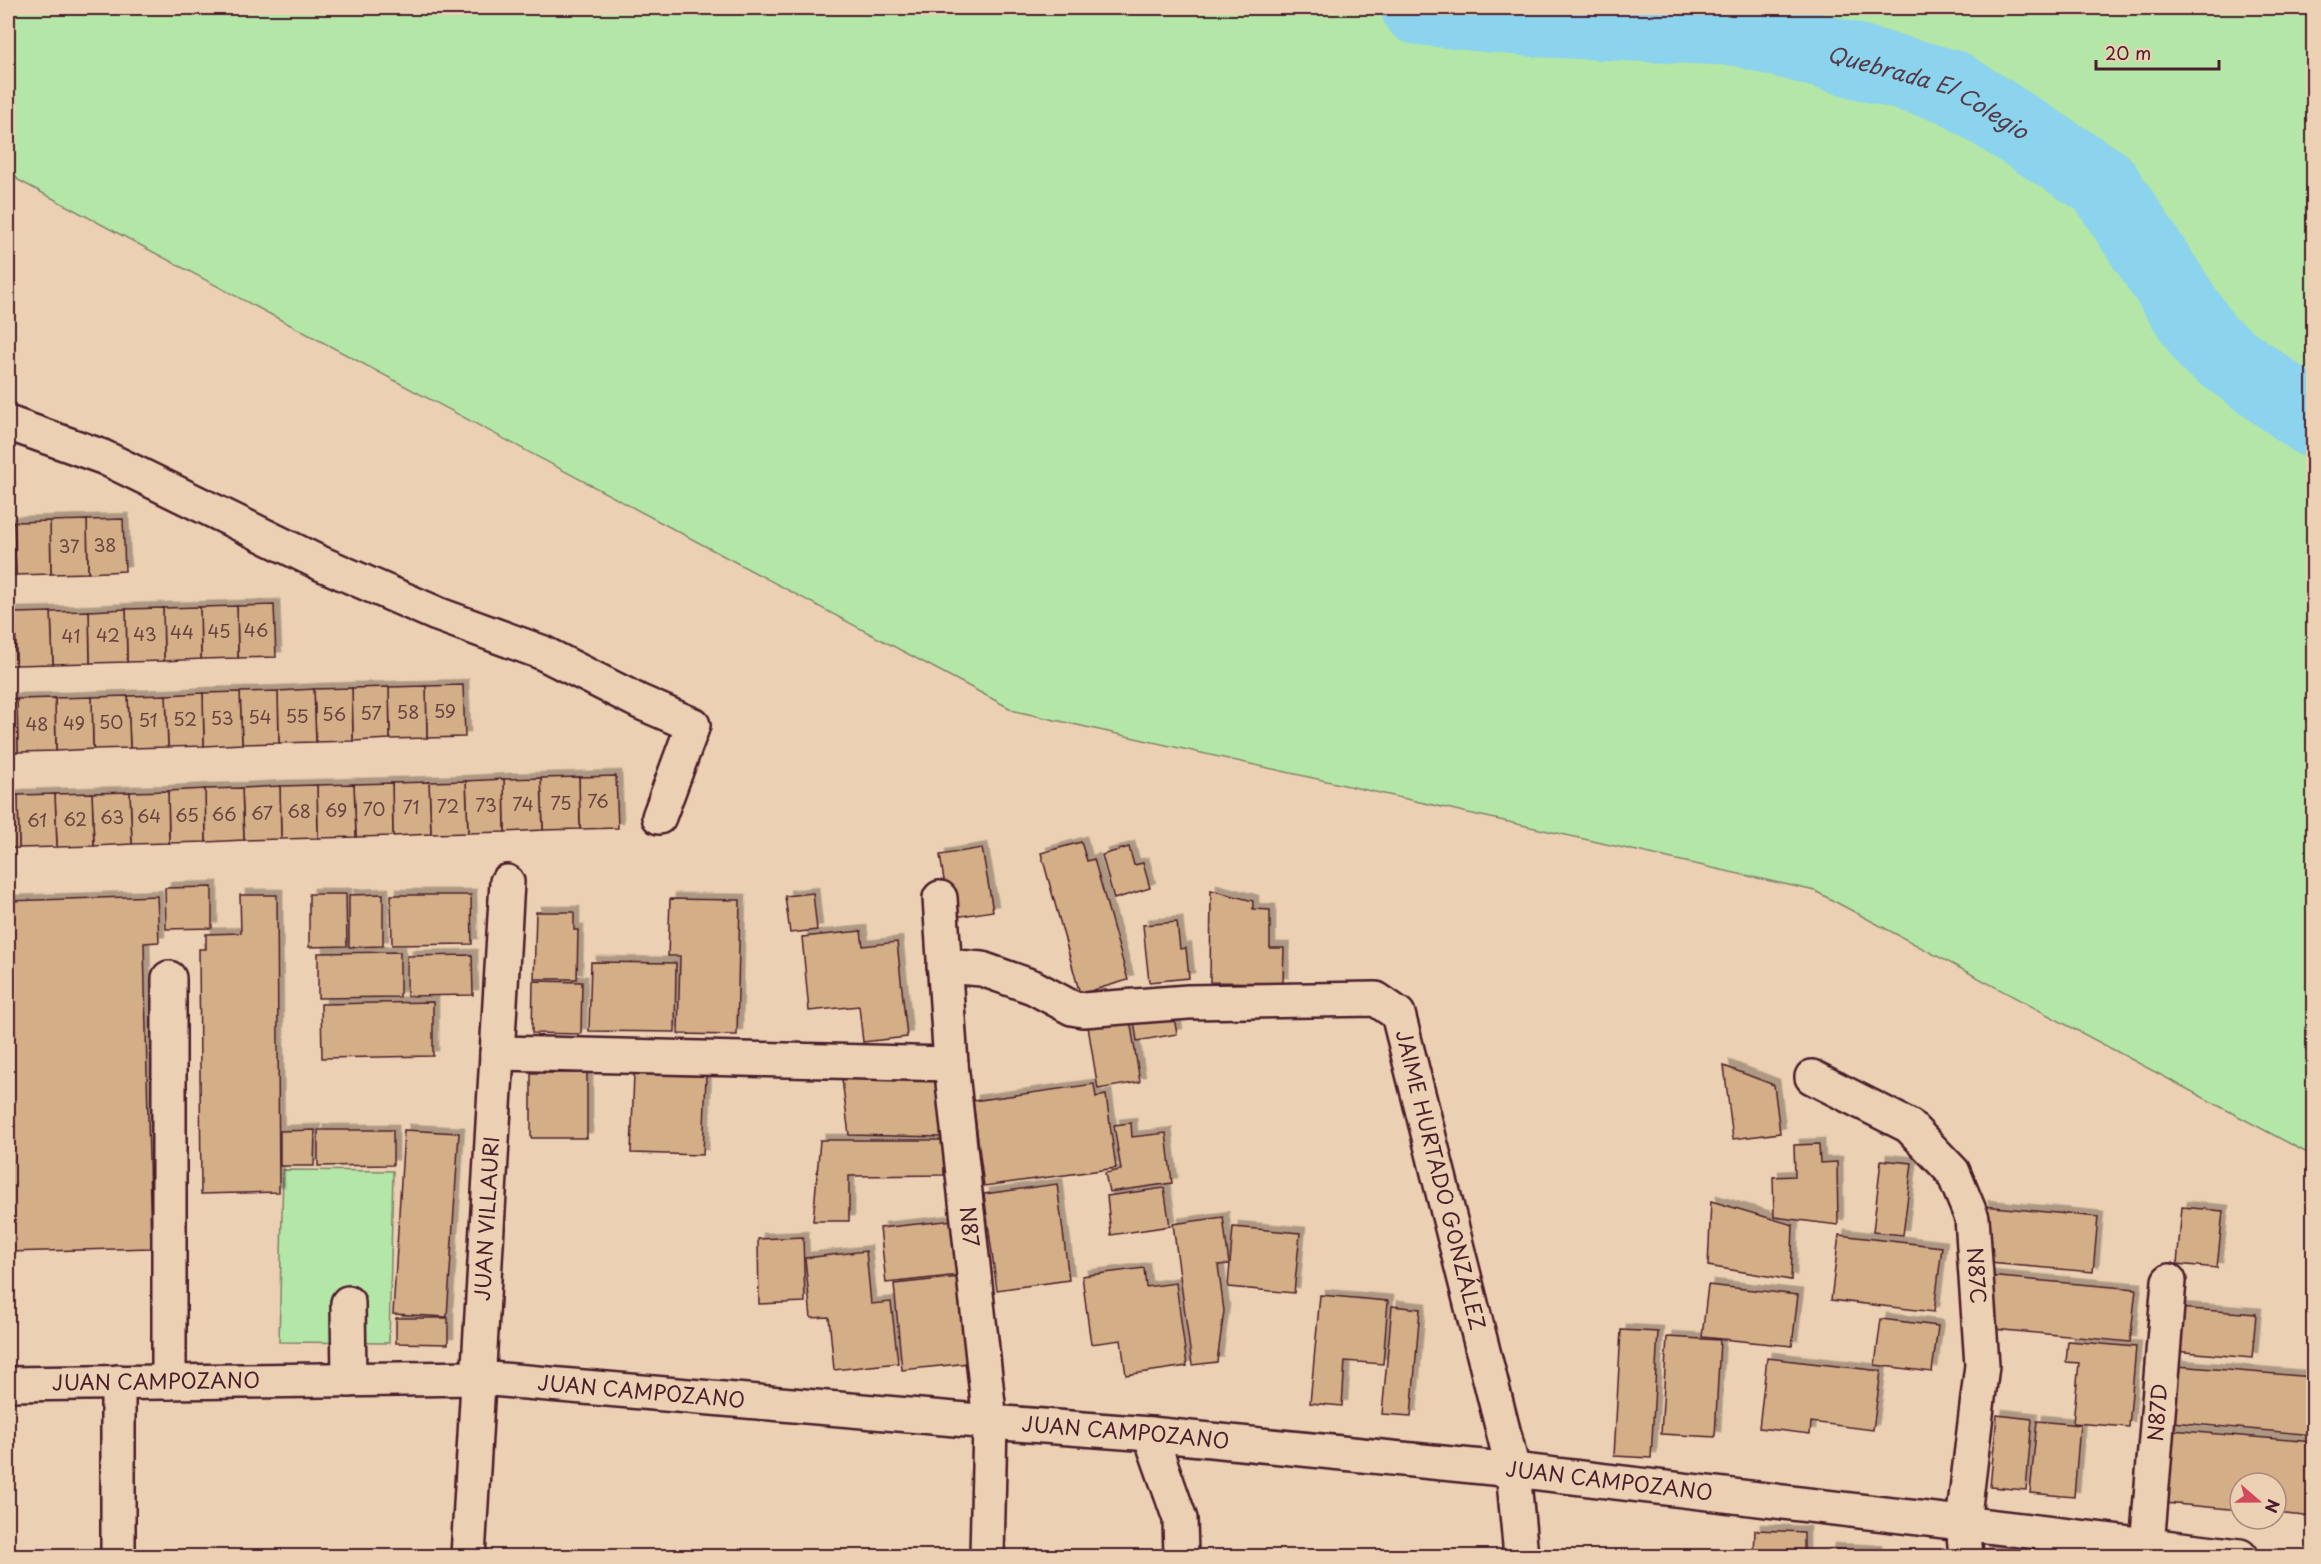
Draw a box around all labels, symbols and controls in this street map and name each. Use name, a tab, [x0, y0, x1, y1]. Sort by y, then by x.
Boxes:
scale bar	[2096, 33, 2219, 71]
water label: Quebrada El Colegio	[1824, 36, 2037, 147]
text: 20 m	[2105, 39, 2151, 66]
house number: 38	[93, 531, 117, 558]
house number: 37	[58, 532, 80, 559]
house number: 46	[244, 616, 268, 643]
house number: 45	[208, 617, 231, 644]
house number: 44	[170, 618, 194, 645]
house number: 43	[133, 620, 157, 647]
house number: 42	[96, 621, 120, 648]
house number: 41	[62, 622, 80, 649]
house number: 59	[434, 697, 456, 724]
house number: 58	[397, 698, 419, 725]
house number: 57	[360, 699, 382, 726]
house number: 56	[322, 700, 346, 727]
house number: 55	[285, 702, 309, 729]
house number: 54	[248, 703, 272, 730]
house number: 53	[210, 704, 234, 731]
house number: 52	[173, 705, 197, 732]
house number: 51	[138, 706, 158, 733]
house number: 50	[99, 708, 123, 735]
house number: 49	[63, 709, 85, 736]
house number: 48	[25, 710, 49, 737]
house number: 76	[587, 787, 609, 814]
house number: 75	[551, 789, 572, 816]
house number: 74	[512, 790, 534, 817]
house number: 73	[475, 791, 497, 818]
house number: 72	[437, 792, 459, 819]
house number: 71	[403, 793, 419, 820]
house number: 70	[363, 795, 385, 822]
house number: 69	[325, 796, 347, 823]
house number: 68	[287, 797, 311, 824]
house number: 67	[251, 799, 273, 826]
house number: 66	[212, 800, 236, 827]
house number: 65	[175, 801, 199, 828]
house number: 64	[137, 802, 161, 829]
house number: 63	[100, 803, 124, 830]
house number: 62	[63, 805, 87, 832]
house number: 61	[27, 806, 47, 833]
street label: JAIME HURTADO GONZÁLEZ	[1389, 1026, 1495, 1333]
street label: JUAN VILLAURI	[465, 1135, 506, 1302]
street label: N87	[953, 1205, 989, 1248]
street label: N87C	[1960, 1246, 1996, 1305]
street label: JUAN CAMPOZANO	[52, 1363, 260, 1397]
street label: JUAN CAMPOZANO	[536, 1365, 747, 1415]
street label: N87D	[2138, 1382, 2174, 1442]
street label: JUAN CAMPOZANO	[1021, 1406, 1231, 1456]
street label: JUAN CAMPOZANO	[1504, 1451, 1715, 1508]
north arrow	[2228, 1471, 2288, 1531]
text: N	[2260, 1496, 2286, 1517]

